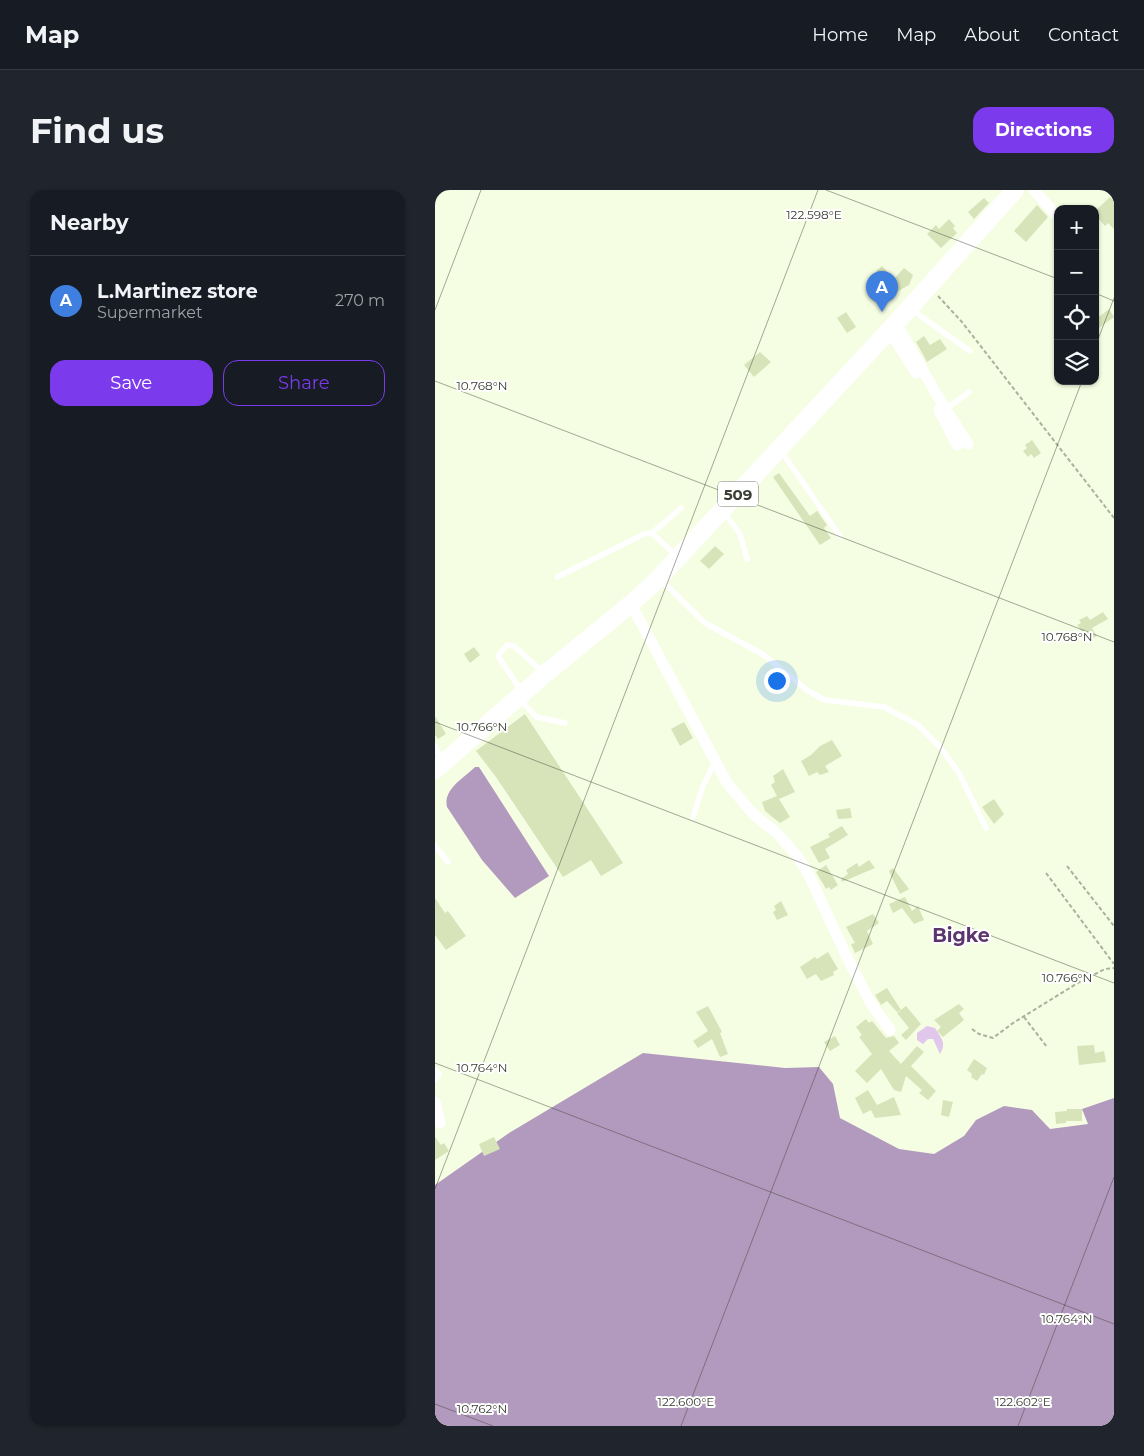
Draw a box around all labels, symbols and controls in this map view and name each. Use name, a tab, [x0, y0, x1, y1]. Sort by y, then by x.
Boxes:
text: Map	[25, 20, 79, 49]
text: Home	[812, 24, 868, 46]
text: Map	[896, 24, 936, 46]
text: About	[964, 24, 1020, 46]
text: Contact	[1048, 24, 1119, 46]
button: Directions	[973, 107, 1114, 153]
text: Find us	[30, 109, 164, 152]
map controls	[1054, 205, 1099, 385]
button: +	[1054, 205, 1099, 250]
text: 122.598°E	[786, 207, 842, 222]
text: Nearby	[50, 210, 129, 235]
button: −	[1054, 250, 1099, 295]
pin: A	[866, 271, 898, 312]
text: L.Martinez store	[97, 280, 258, 303]
text: A	[60, 291, 72, 310]
text: 270 m	[335, 291, 385, 310]
button: locate	[1054, 295, 1099, 340]
text: Supermarket	[97, 303, 203, 322]
button: layers	[1054, 340, 1099, 385]
button: Save	[50, 360, 213, 406]
button: Share	[223, 360, 385, 406]
text: 10.768°N	[456, 378, 508, 393]
road number: 509	[718, 482, 758, 506]
text: 10.768°N	[1041, 629, 1093, 644]
your location	[764, 668, 790, 694]
text: 10.766°N	[457, 719, 507, 734]
district label: Bigke	[932, 924, 990, 947]
text: 10.766°N	[1042, 970, 1092, 985]
text: 10.764°N	[456, 1060, 508, 1075]
text: 10.764°N	[1041, 1311, 1093, 1326]
text: 122.600°E	[658, 1394, 714, 1409]
text: 122.602°E	[995, 1394, 1051, 1409]
text: 10.762°N	[457, 1401, 507, 1416]

